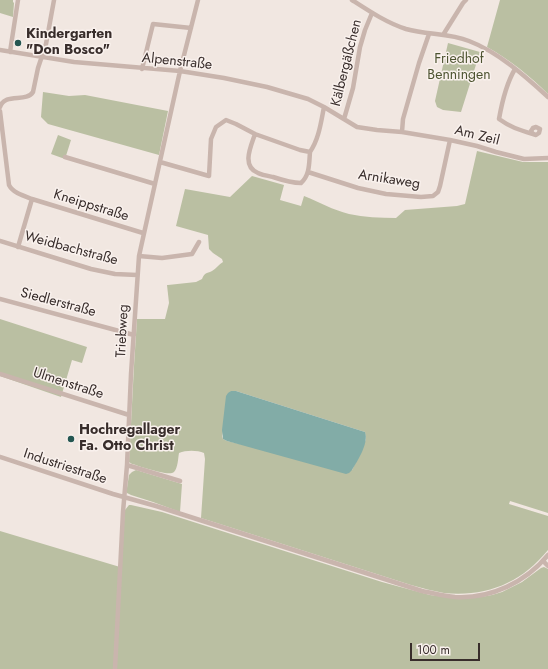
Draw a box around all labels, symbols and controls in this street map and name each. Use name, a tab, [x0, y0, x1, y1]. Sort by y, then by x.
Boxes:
street label: Kälbergäßchen	[328, 18, 366, 108]
place label: Kindergarten "Don Bosco"	[26, 27, 112, 60]
marker: Kindergarten "Don Bosco"	[13, 38, 23, 48]
street label: Alpenstraße	[141, 50, 213, 74]
park label: Friedhof Benningen	[427, 52, 491, 84]
street label: Am Zeil	[453, 122, 501, 150]
street label: Arnikaweg	[357, 167, 421, 193]
street label: Kneippstraße	[51, 187, 131, 225]
street label: Weidbachstraße	[22, 228, 120, 270]
street label: Siedlerstraße	[18, 285, 98, 321]
street label: Triebweg	[113, 304, 133, 358]
street label: Ulmenstraße	[31, 365, 105, 403]
place label: Hochregallager Fa. Otto Christ	[79, 423, 180, 456]
marker: Hochregallager Fa. Otto Christ	[66, 434, 76, 444]
street label: Industriestraße	[21, 446, 109, 488]
scale bar	[412, 635, 482, 661]
text: 100 m	[417, 641, 450, 659]

